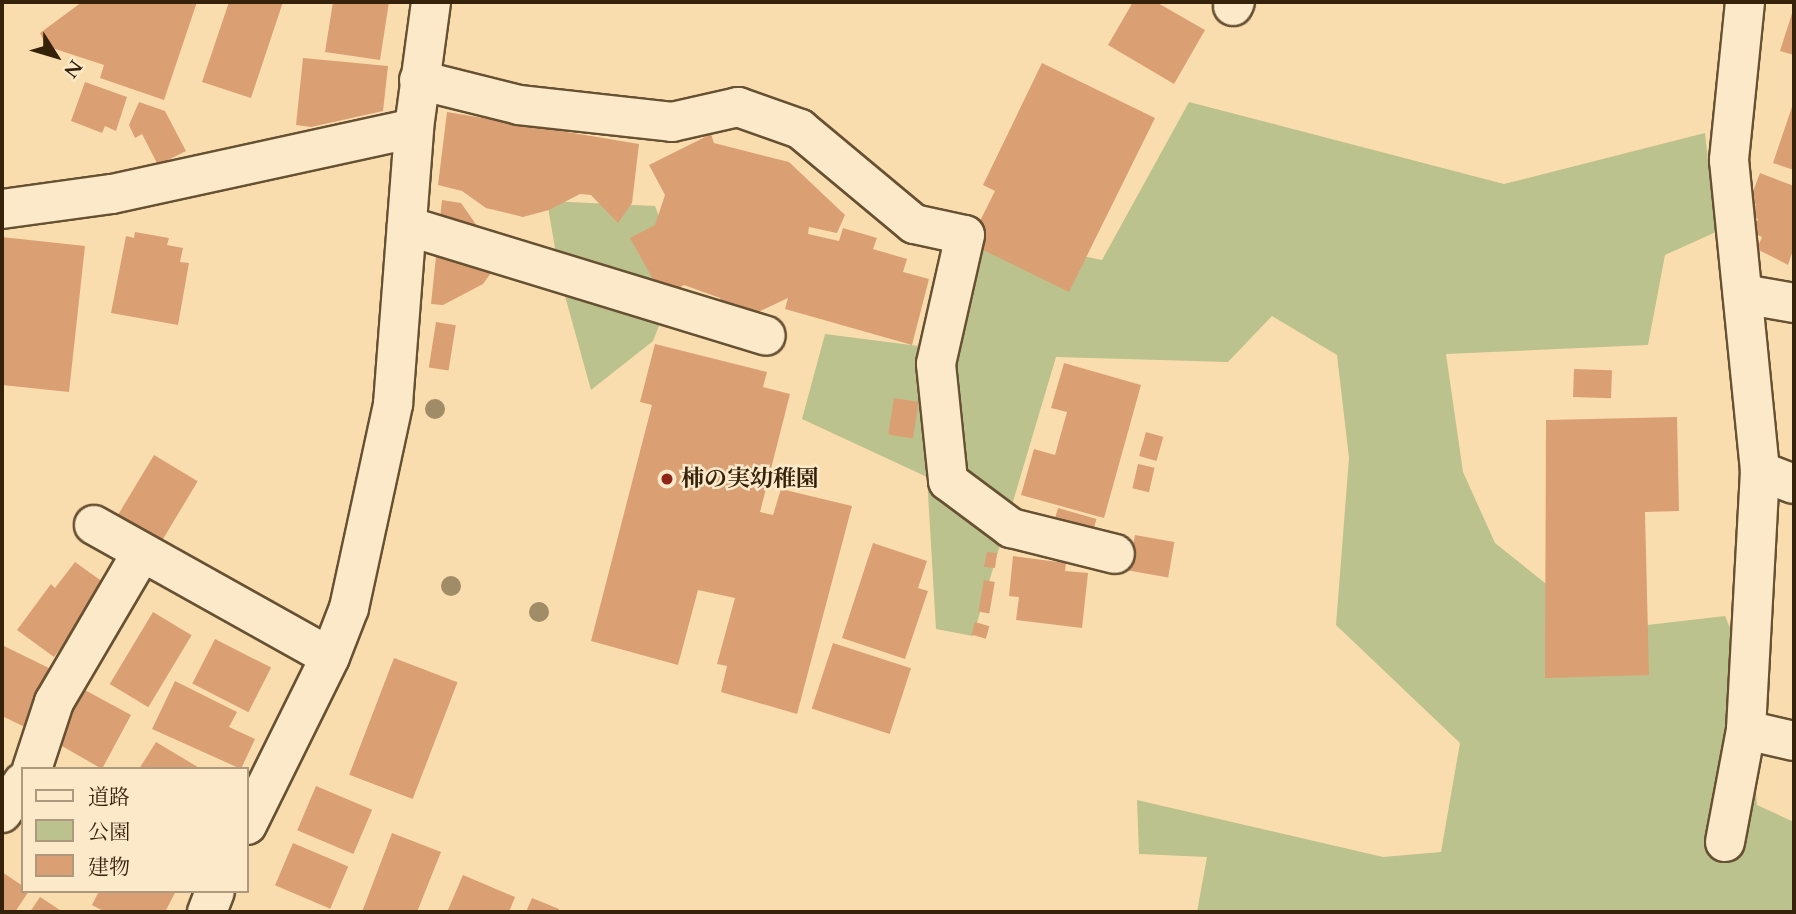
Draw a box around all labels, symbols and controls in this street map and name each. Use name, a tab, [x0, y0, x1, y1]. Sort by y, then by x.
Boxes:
north arrow	[21, 21, 91, 91]
text: N	[57, 54, 88, 83]
place label: 柿の実幼稚園	[681, 465, 819, 493]
marker: 柿の実幼稚園	[659, 471, 675, 487]
legend	[21, 767, 248, 893]
text: 道路	[88, 783, 130, 812]
text: 公園	[88, 818, 130, 847]
text: 建物	[88, 853, 130, 882]

